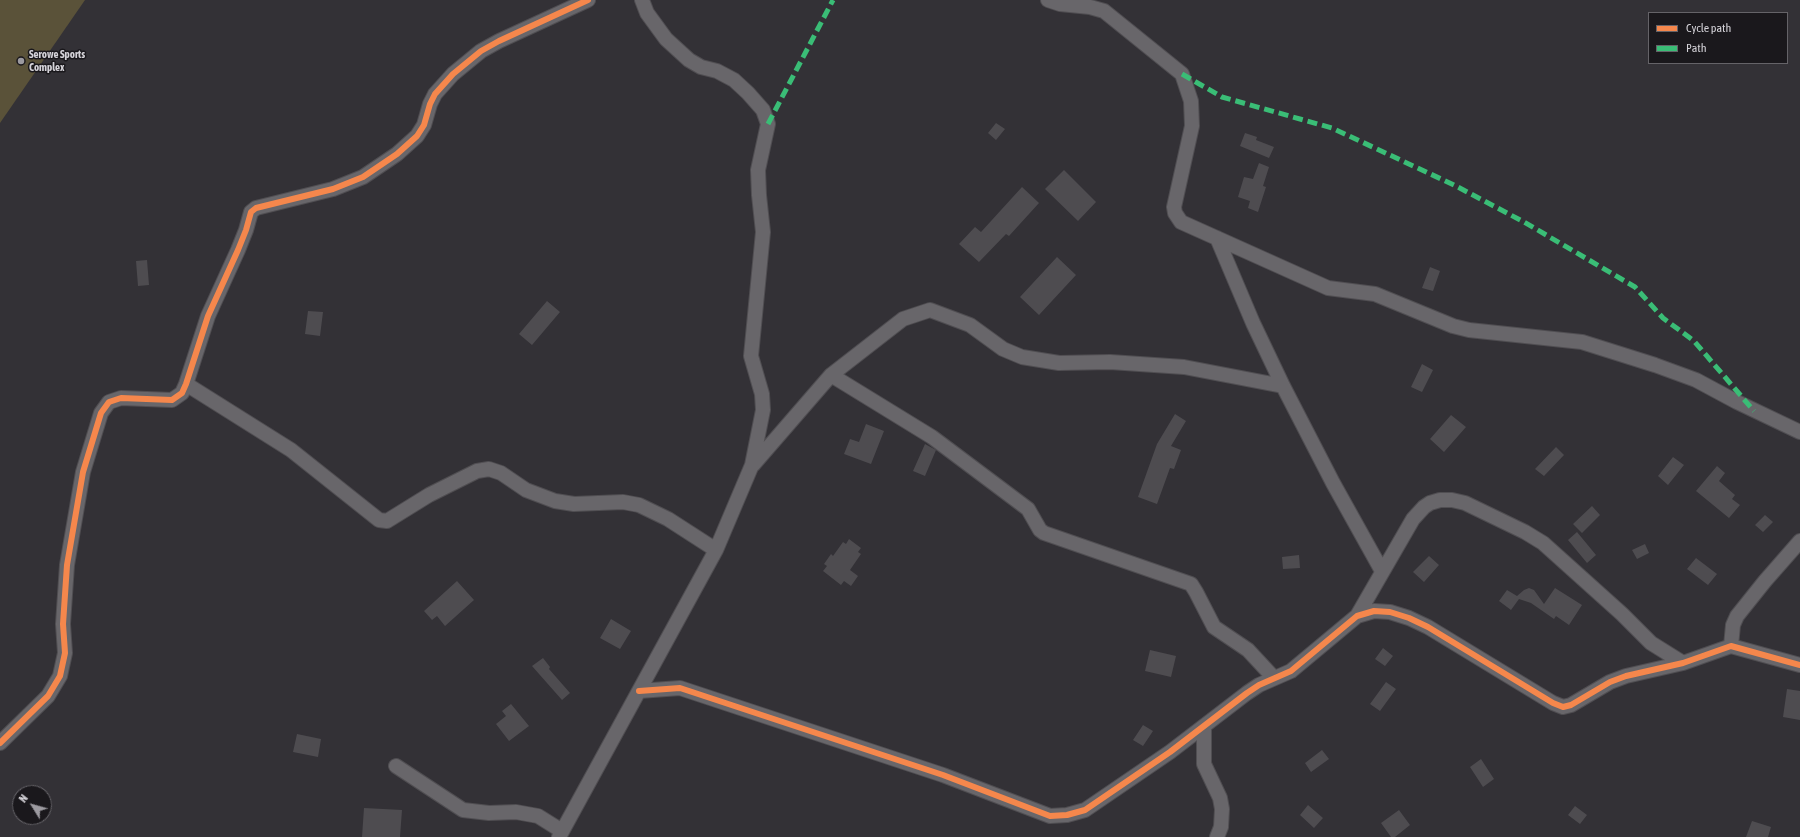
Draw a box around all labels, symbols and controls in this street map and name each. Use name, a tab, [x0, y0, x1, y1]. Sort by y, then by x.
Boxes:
legend	[1648, 12, 1788, 64]
text: Cycle path	[1686, 21, 1731, 35]
text: Path	[1686, 41, 1707, 55]
place label: Serowe Sports Complex	[29, 48, 85, 74]
marker: Serowe Sports Complex	[16, 56, 26, 66]
north arrow	[12, 785, 52, 825]
text: N	[16, 792, 30, 805]

